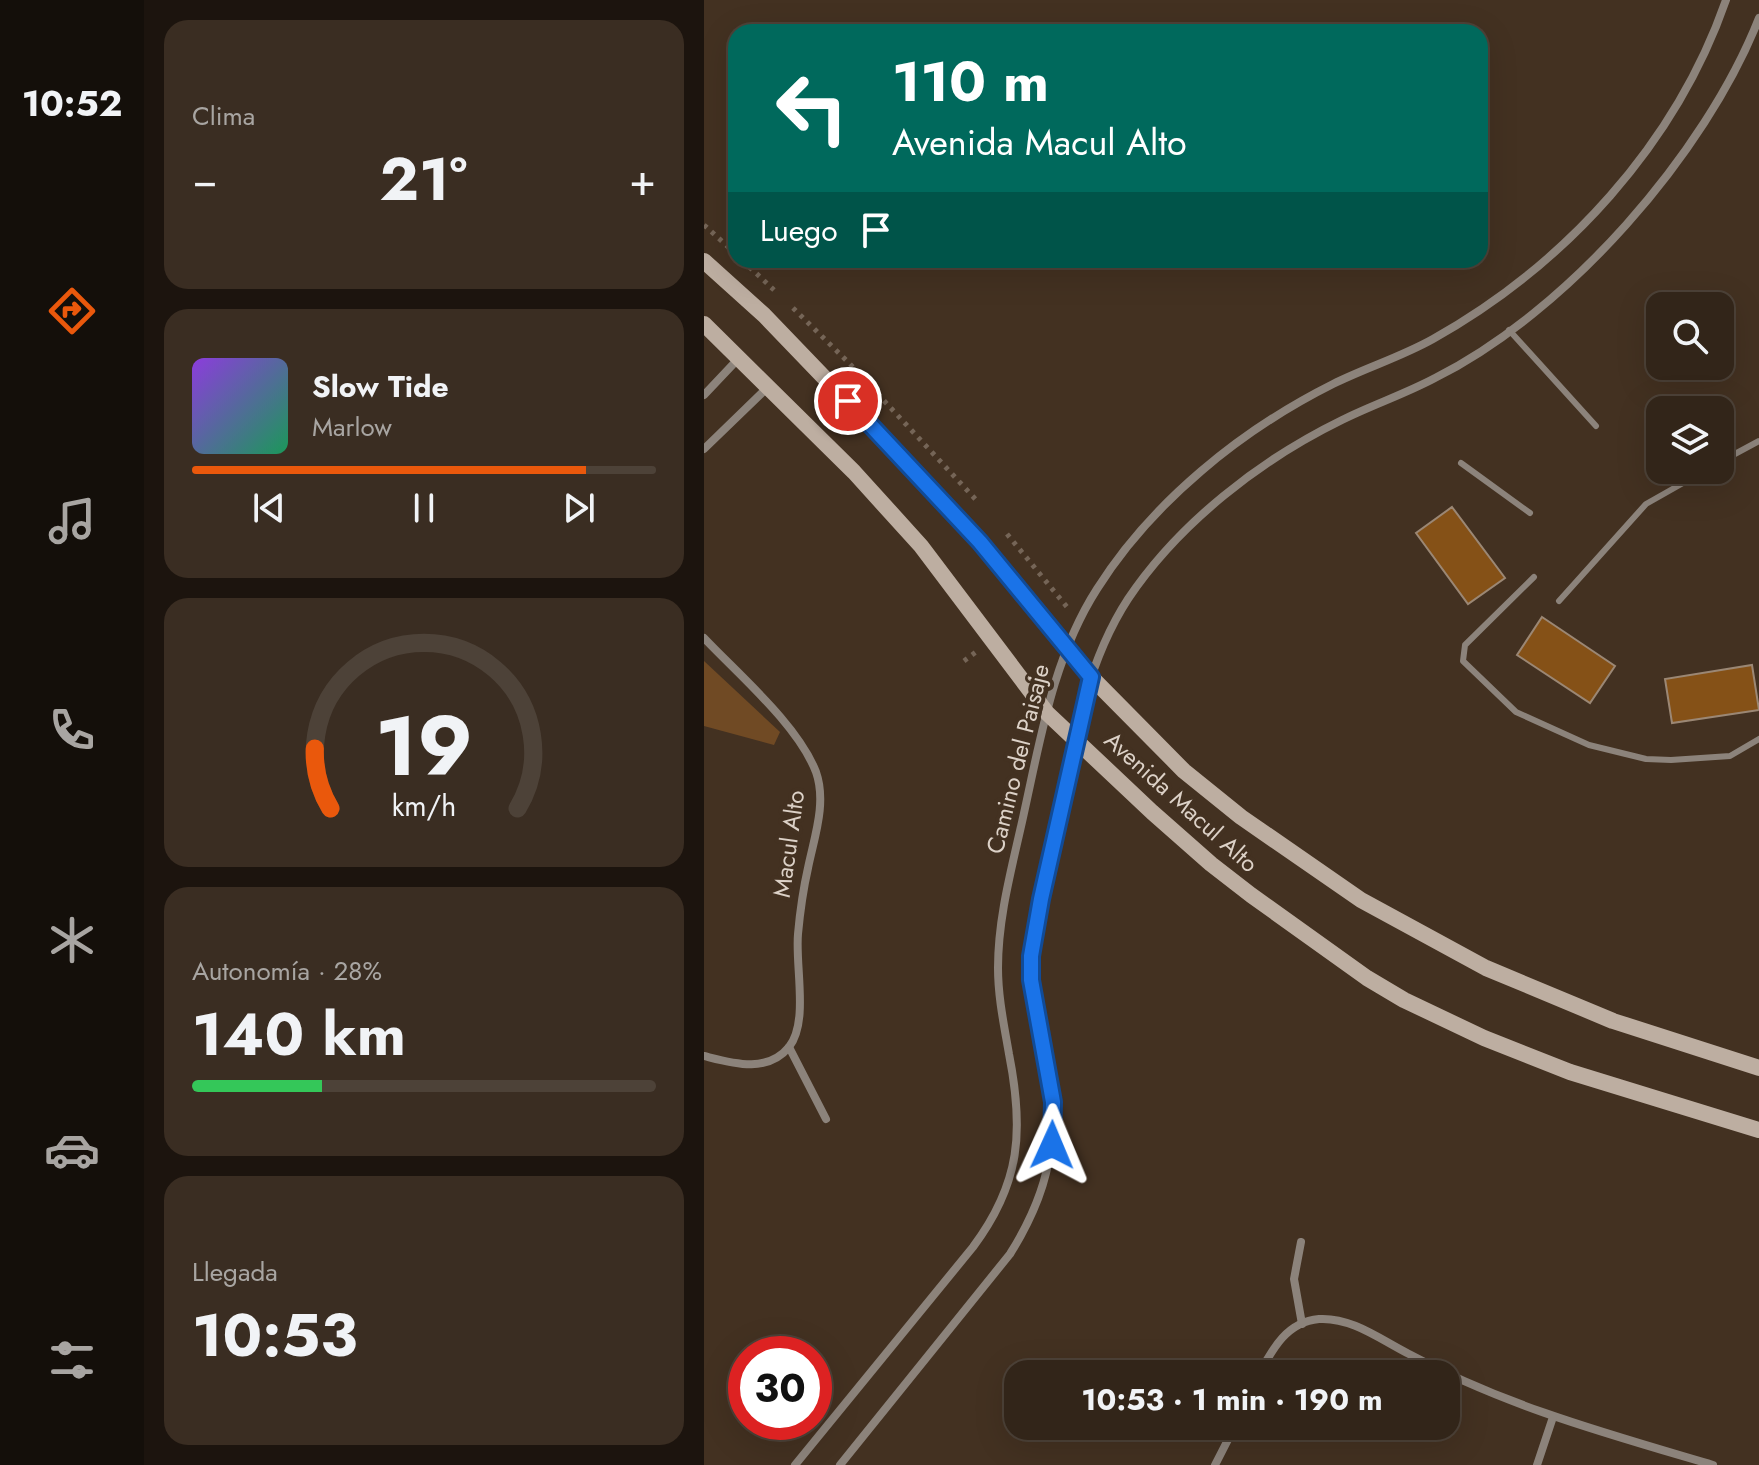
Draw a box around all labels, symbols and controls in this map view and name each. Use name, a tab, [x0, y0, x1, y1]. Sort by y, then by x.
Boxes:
text: 110 m	[892, 41, 1049, 122]
icon: left	[760, 56, 864, 160]
text: 10:52	[22, 77, 122, 129]
text: Clima	[192, 97, 255, 135]
text: Avenida Macul Alto	[892, 116, 1187, 168]
text: 21°	[380, 136, 467, 223]
text: −	[192, 148, 218, 212]
text: +	[629, 148, 656, 212]
icon: arrive	[854, 208, 898, 252]
text: Luego	[760, 209, 838, 252]
icon: directions	[44, 283, 100, 339]
map controls	[1646, 292, 1734, 484]
button: search	[1646, 292, 1734, 380]
text: Slow Tide	[312, 365, 449, 408]
pin	[814, 367, 882, 435]
icon: arrive	[826, 379, 870, 423]
button: layers	[1646, 396, 1734, 484]
text: Marlow	[312, 408, 392, 446]
icon: previous	[247, 486, 291, 530]
icon: pause	[402, 486, 446, 530]
icon: next	[557, 486, 601, 530]
icon: music	[44, 493, 100, 549]
street label: Camino del Paisaje	[977, 660, 1058, 857]
text: 19	[375, 685, 473, 805]
icon: phone	[44, 702, 100, 758]
street label: Avenida Macul Alto	[1097, 723, 1266, 880]
text: km/h	[392, 785, 456, 827]
street label: Macul Alto	[764, 788, 813, 900]
icon: climate	[44, 912, 100, 968]
text: Autonomía · 28%	[192, 952, 382, 990]
text: 140 km	[192, 991, 406, 1078]
position arrow	[1010, 1103, 1094, 1187]
icon: car	[44, 1122, 100, 1178]
text: Llegada	[192, 1253, 278, 1291]
text: 10:53	[192, 1292, 358, 1379]
icon: filters	[44, 1332, 100, 1388]
speed limit sign: 30	[728, 1336, 832, 1440]
text: 10:53 · 1 min · 190 m	[1081, 1378, 1383, 1421]

